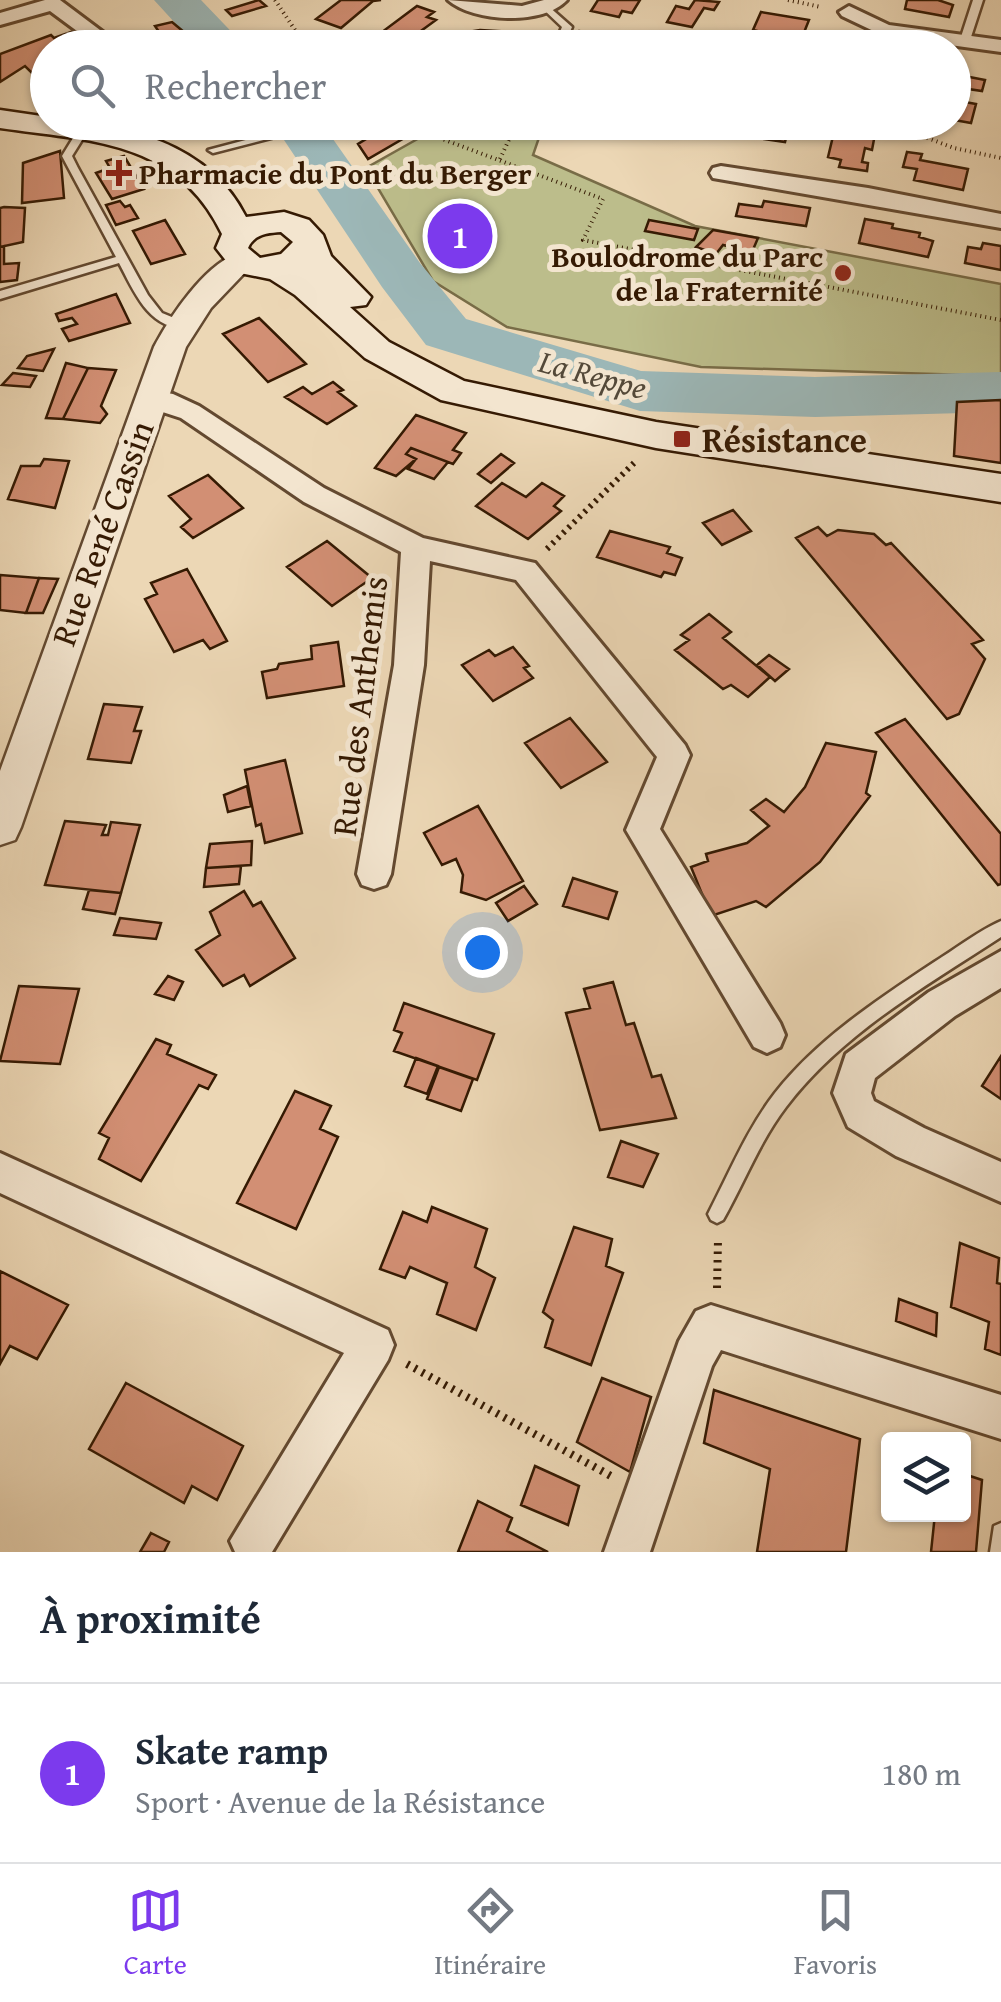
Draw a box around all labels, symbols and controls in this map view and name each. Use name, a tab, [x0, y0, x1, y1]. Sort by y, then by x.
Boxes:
search box	[30, 30, 971, 140]
text: Rechercher	[145, 57, 326, 113]
icon: search	[65, 58, 120, 113]
place label: Pharmacie du Pont du Berger	[139, 151, 532, 195]
marker: Pharmacie du Pont du Berger	[108, 162, 130, 184]
pin: 1	[428, 198, 492, 274]
place label: Boulodrome du Parc de la Fraternité	[551, 234, 823, 312]
marker: Boulodrome du Parc de la Fraternité	[832, 262, 854, 284]
water label: La Reppe	[533, 337, 652, 411]
street label: Rue René Cassin	[38, 413, 167, 653]
place label: Résistance	[702, 414, 867, 465]
marker: Résistance	[671, 428, 693, 450]
street label: Rue des Anthemis	[318, 573, 400, 839]
your location	[457, 927, 508, 978]
map controls	[881, 1432, 971, 1522]
button: layers	[881, 1432, 971, 1522]
text: À proximité	[40, 1587, 261, 1648]
text: Skate ramp	[135, 1722, 328, 1778]
text: 1	[64, 1750, 81, 1797]
text: 180 m	[882, 1750, 961, 1797]
text: Sport · Avenue de la Résistance	[135, 1778, 545, 1825]
tab: Carte	[124, 1883, 187, 1984]
tab: Itinéraire	[434, 1883, 546, 1984]
tab: Favoris	[794, 1883, 877, 1984]

